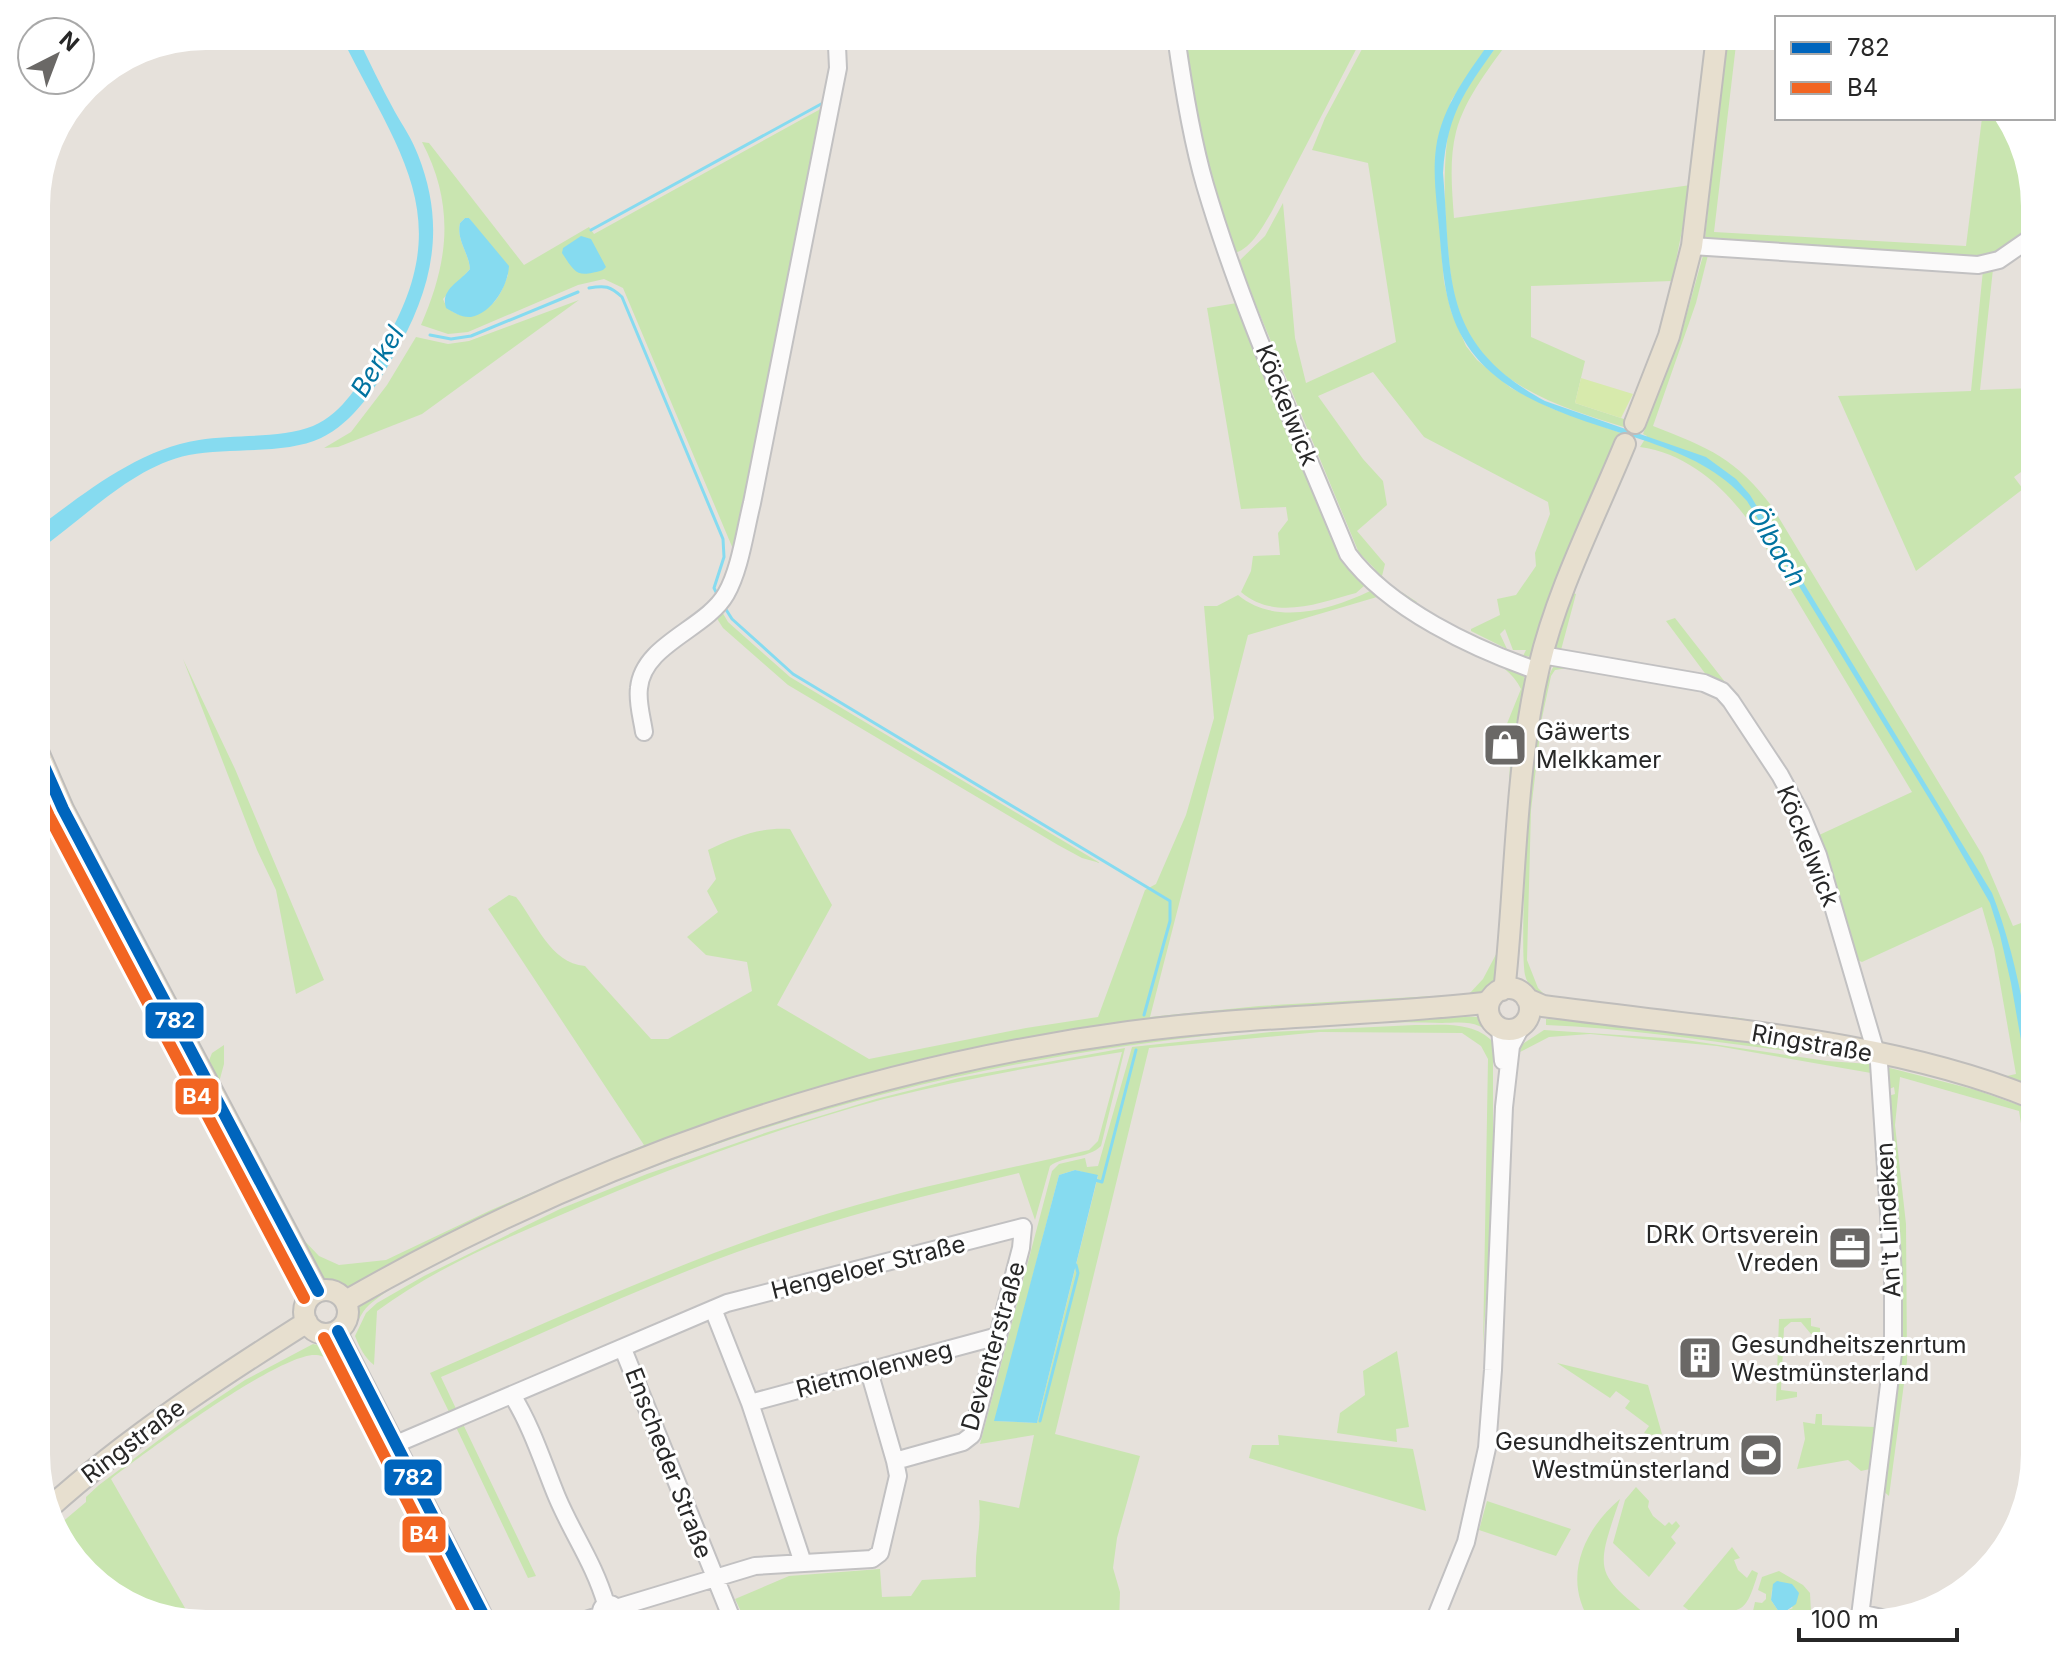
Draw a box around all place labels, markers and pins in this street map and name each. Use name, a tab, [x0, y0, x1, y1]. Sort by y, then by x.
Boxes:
place label: Gäwerts Melkkamer	[1536, 717, 1661, 774]
shop icon: Gäwerts Melkkamer	[1481, 721, 1529, 769]
place label: DRK Ortsverein Vreden	[1646, 1220, 1819, 1277]
office icon: DRK Ortsverein Vreden	[1826, 1224, 1874, 1272]
place label: Gesundheitszenrtum Westmünsterland	[1731, 1330, 1966, 1387]
building icon: Gesundheitszenrtum Westmünsterland	[1676, 1334, 1724, 1382]
place label: Gesundheitszentrum Westmünsterland	[1495, 1427, 1730, 1484]
sports icon: Gesundheitszentrum Westmünsterland	[1737, 1431, 1785, 1479]

